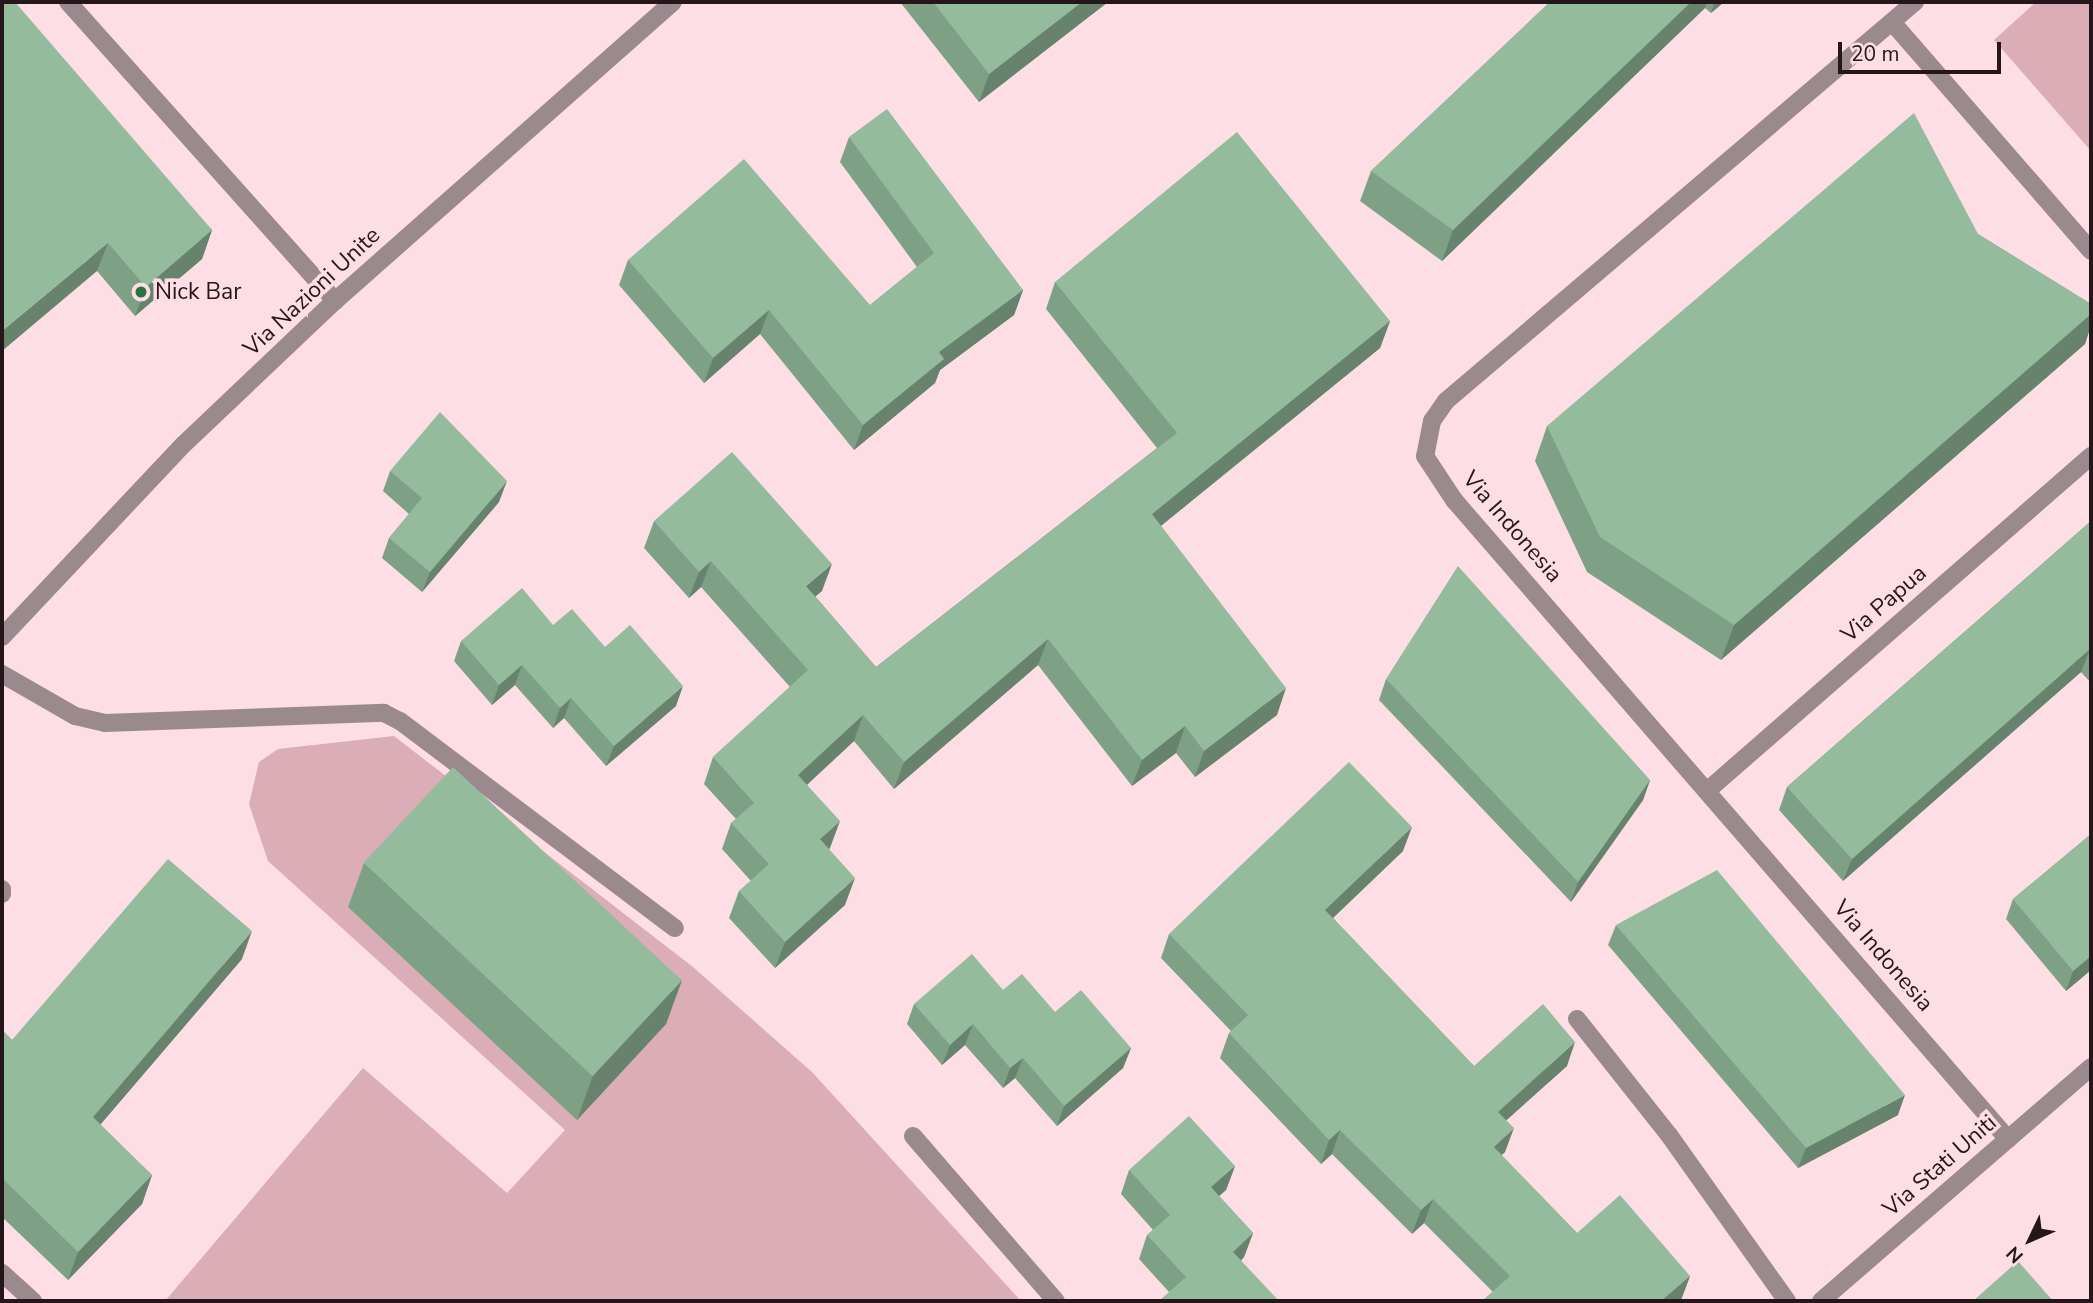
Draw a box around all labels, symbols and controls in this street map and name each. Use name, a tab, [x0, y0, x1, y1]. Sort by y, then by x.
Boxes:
scale bar	[1841, 28, 2004, 72]
text: 20 m	[1851, 40, 1900, 68]
street label: Via Nazioni Unite	[238, 222, 386, 362]
place label: Nick Bar	[155, 278, 241, 306]
marker: Nick Bar	[133, 284, 149, 300]
street label: Via Indonesia	[1456, 466, 1568, 588]
street label: Via Papua	[1836, 559, 1932, 649]
street label: Via Indonesia	[1827, 895, 1939, 1017]
street label: Via Stati Uniti	[1878, 1109, 2002, 1223]
north arrow	[1995, 1205, 2065, 1275]
text: N	[2001, 1240, 2029, 1269]

